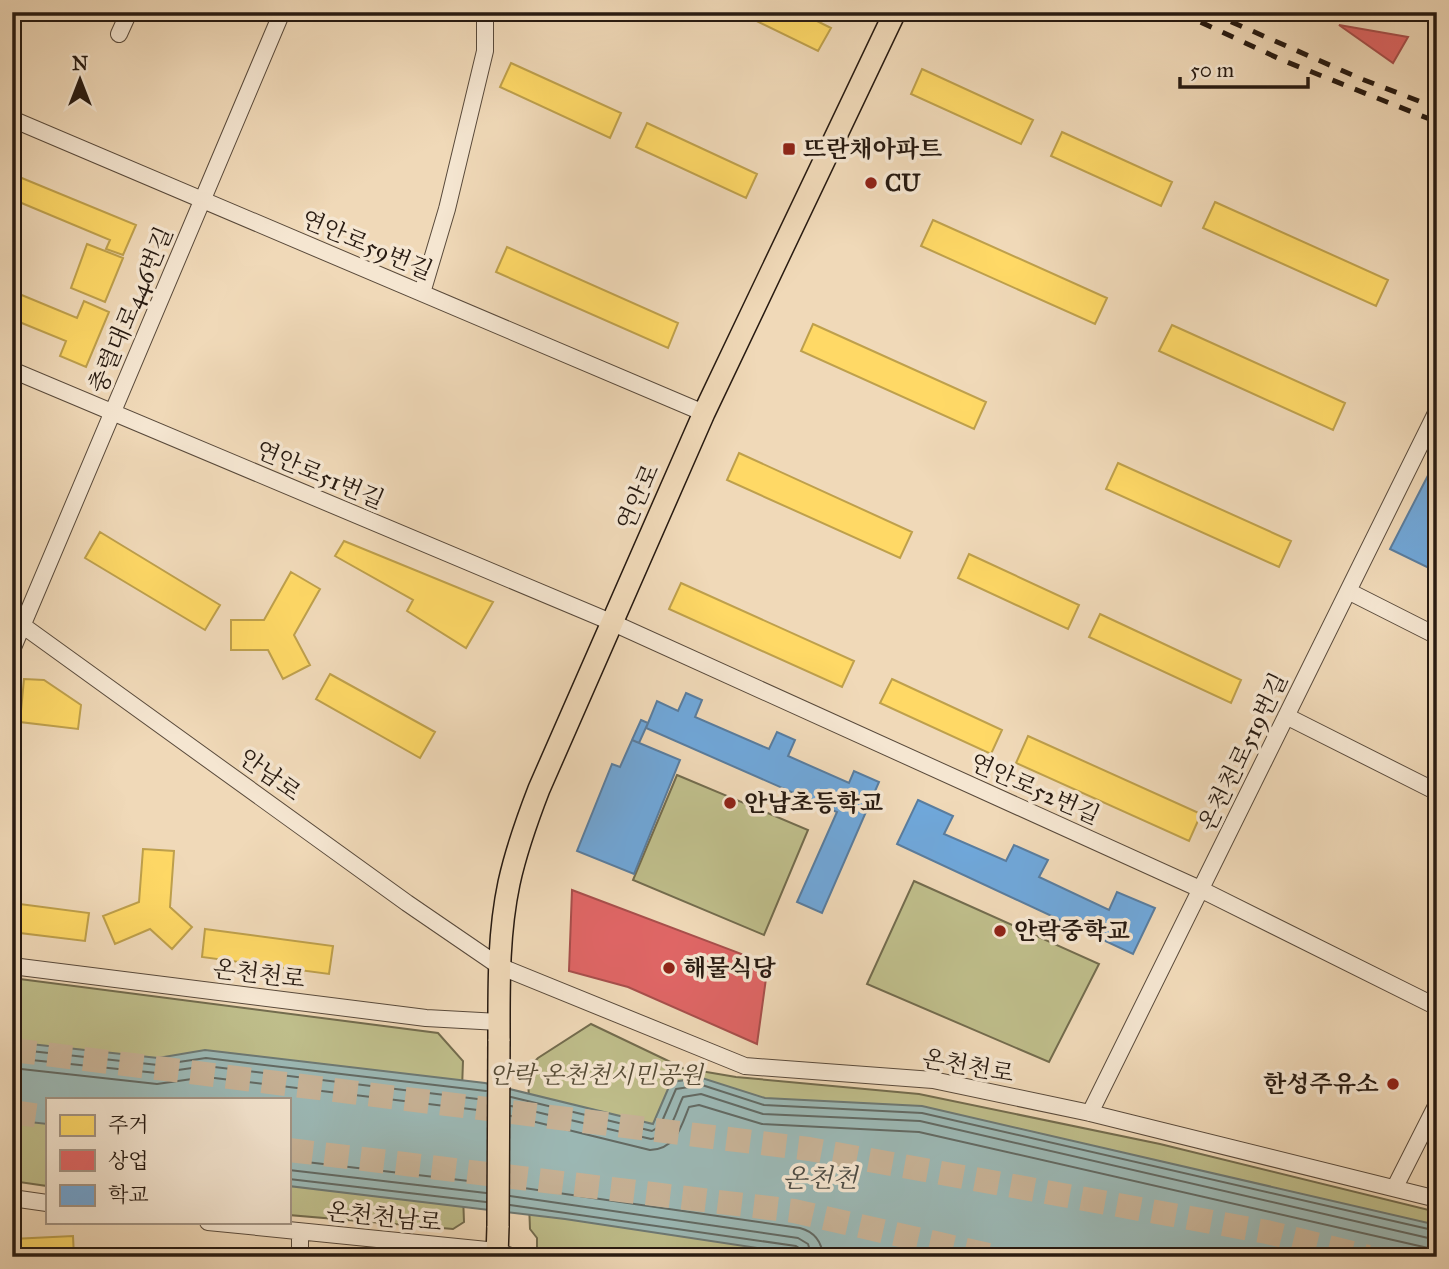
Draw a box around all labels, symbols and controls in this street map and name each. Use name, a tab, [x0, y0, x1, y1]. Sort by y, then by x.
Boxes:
north arrow	[46, 46, 116, 116]
scale bar	[1180, 46, 1307, 90]
text: N	[72, 52, 88, 75]
text: 50 m	[1190, 57, 1235, 83]
place label: 뜨란채아파트	[803, 134, 942, 164]
marker: 뜨란채아파트	[781, 141, 797, 157]
place label: CU	[885, 168, 921, 198]
marker: CU	[863, 175, 879, 191]
street label: 연안로59번길	[297, 204, 437, 286]
street label: 충렬대로446번길	[82, 222, 180, 398]
street label: 연안로51번길	[251, 435, 389, 515]
street label: 연안로	[610, 459, 666, 535]
street label: 온천천로519번길	[1192, 668, 1294, 836]
street label: 안남로	[233, 742, 307, 808]
street label: 연안로52번길	[965, 747, 1105, 831]
place label: 안남초등학교	[744, 788, 883, 818]
marker: 안남초등학교	[722, 795, 738, 811]
place label: 안락중학교	[1014, 916, 1130, 946]
marker: 안락중학교	[992, 923, 1008, 939]
street label: 온천천로	[211, 953, 307, 995]
place label: 해물식당	[683, 953, 777, 983]
marker: 해물식당	[661, 960, 677, 976]
street label: 온천천로	[920, 1043, 1016, 1089]
park label: 안락 온천천시민공원	[489, 1060, 705, 1090]
place label: 한성주유소	[1263, 1069, 1379, 1099]
marker: 한성주유소	[1385, 1076, 1401, 1092]
legend	[46, 1098, 290, 1224]
text: 주거	[108, 1112, 149, 1138]
text: 상업	[108, 1148, 149, 1174]
water label: 온천천	[782, 1162, 860, 1194]
text: 학교	[108, 1182, 149, 1208]
street label: 온천천남로	[325, 1196, 443, 1238]

